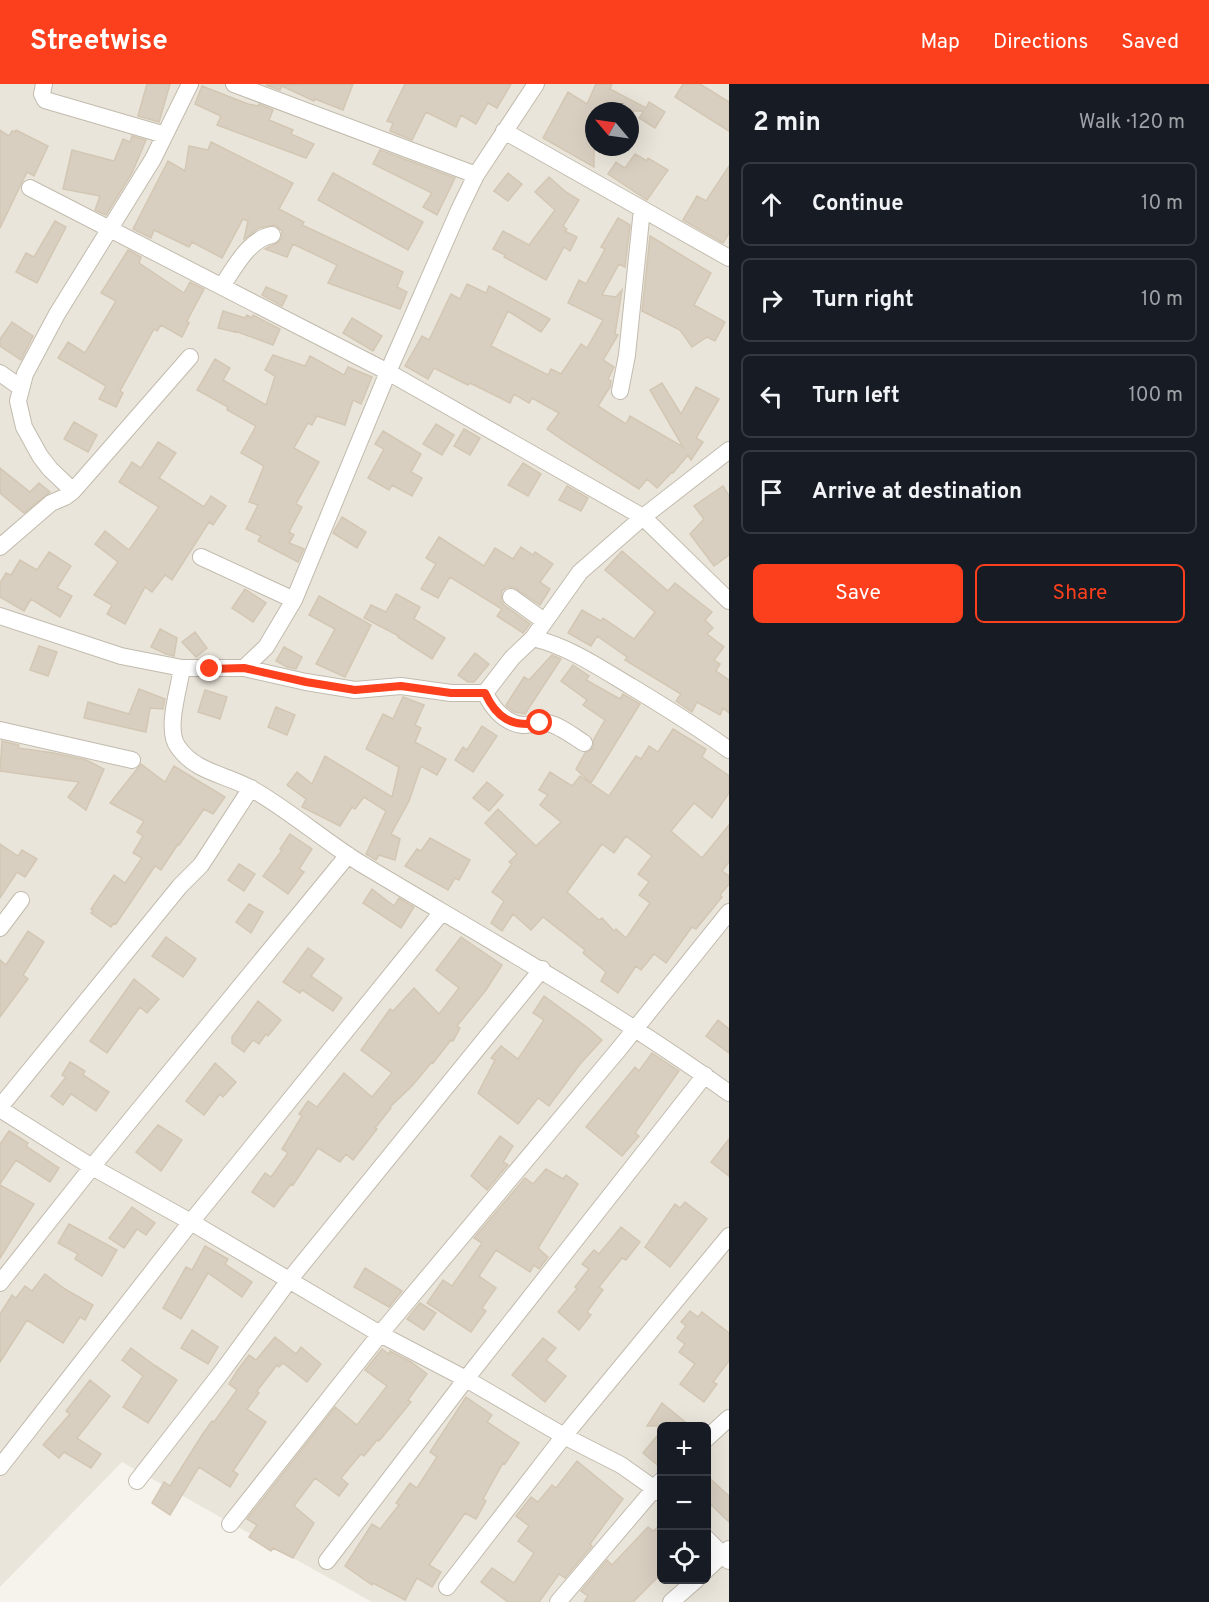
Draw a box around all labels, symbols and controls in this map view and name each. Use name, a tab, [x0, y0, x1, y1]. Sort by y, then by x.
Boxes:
text: Streetwise	[30, 24, 168, 60]
text: Map	[920, 29, 960, 56]
text: Directions	[993, 29, 1088, 56]
text: Saved	[1121, 29, 1179, 56]
north arrow	[585, 102, 639, 156]
text: 2 min	[753, 107, 821, 140]
text: Walk · 120 m	[1079, 110, 1185, 136]
icon: ahead	[755, 188, 788, 221]
text: Continue	[812, 191, 903, 218]
text: 10 m	[1141, 191, 1183, 217]
icon: right	[755, 284, 788, 317]
text: Turn right	[812, 287, 914, 314]
text: 10 m	[1141, 287, 1183, 313]
icon: left	[755, 380, 788, 413]
text: Turn left	[812, 383, 900, 410]
text: 100 m	[1128, 383, 1183, 409]
icon: arrive	[755, 476, 788, 509]
text: Arrive at destination	[812, 479, 1022, 506]
button: Save	[753, 564, 963, 623]
button: Share	[975, 564, 1185, 623]
route end	[196, 655, 222, 681]
route start	[526, 709, 552, 735]
map controls	[657, 1422, 711, 1584]
button: +	[657, 1422, 711, 1476]
button: −	[657, 1476, 711, 1530]
button: locate	[657, 1530, 711, 1584]

